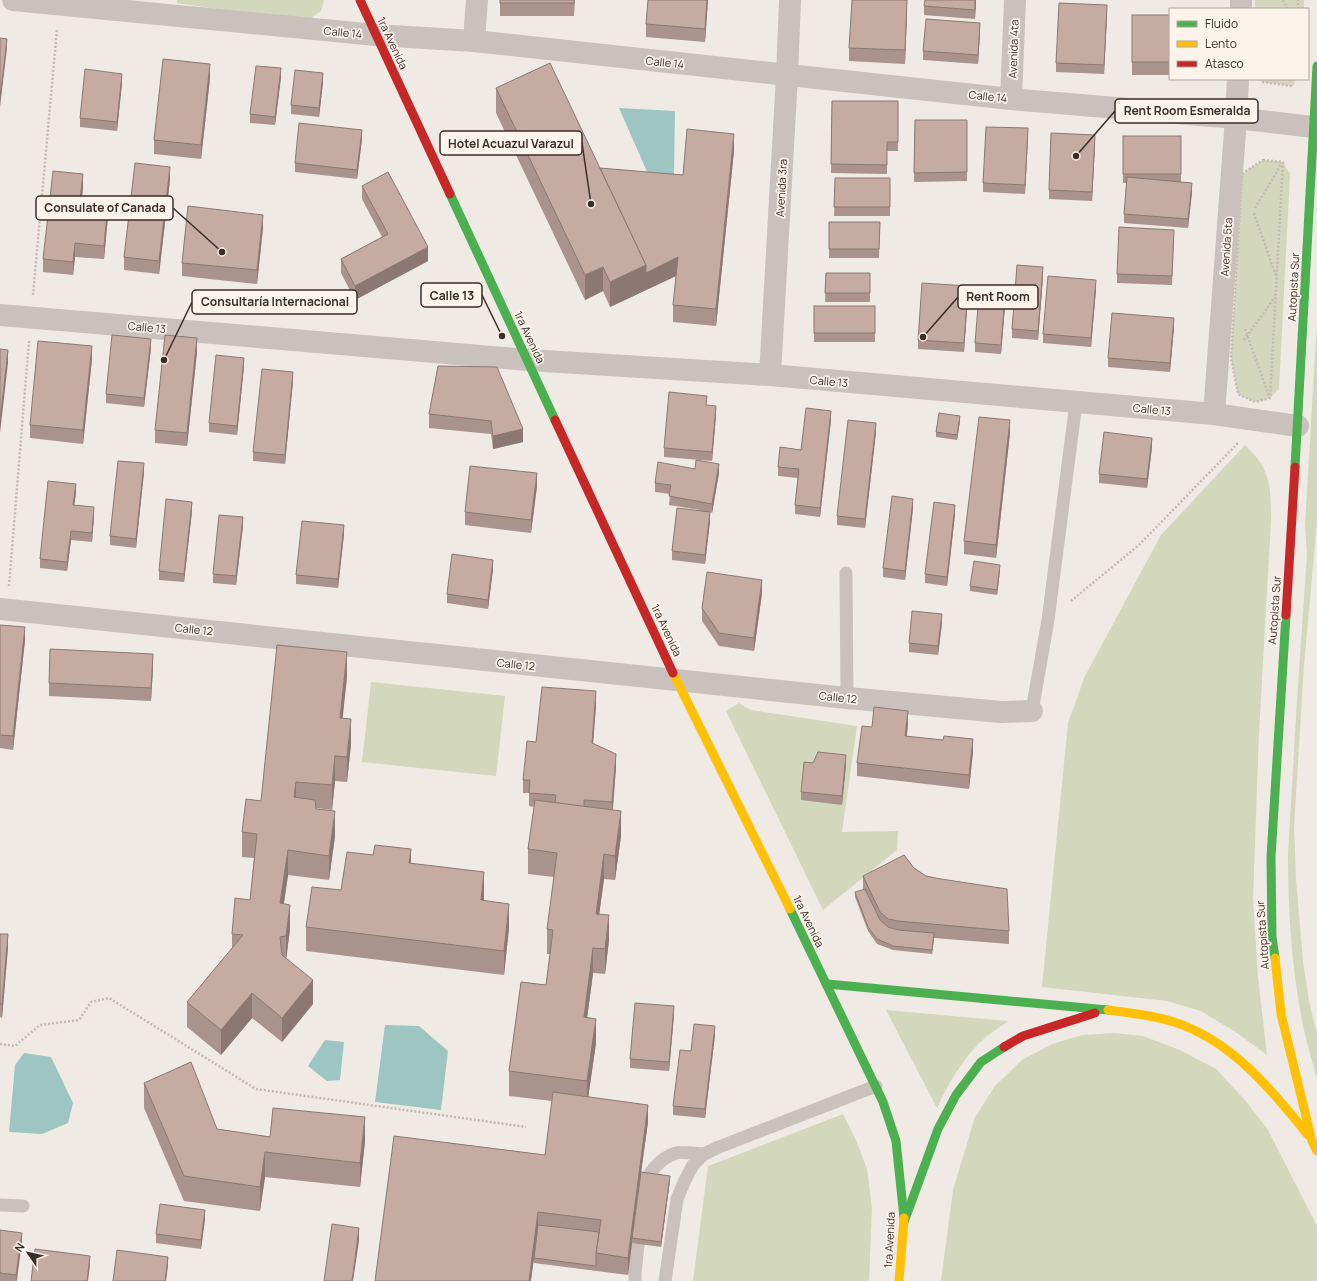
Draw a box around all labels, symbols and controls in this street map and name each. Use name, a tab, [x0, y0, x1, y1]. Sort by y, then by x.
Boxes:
legend	[1169, 8, 1309, 80]
street label: 1ra Avenida	[374, 14, 412, 72]
text: Fluido	[1205, 15, 1238, 32]
street label: Avenida 4ta	[1004, 19, 1022, 79]
street label: Calle 14	[323, 23, 363, 41]
text: Lento	[1205, 35, 1237, 52]
street label: Calle 14	[645, 53, 685, 71]
text: Atasco	[1205, 55, 1244, 72]
street label: Calle 14	[968, 87, 1008, 105]
callout: Rent Room Esmeralda	[1115, 99, 1258, 123]
text: Rent Room Esmeralda	[1124, 102, 1250, 119]
callout: Hotel Acuazul Varazul	[440, 131, 582, 155]
text: Hotel Acuazul Varazul	[448, 135, 574, 152]
street label: Avenida 3ra	[772, 159, 790, 217]
callout: Consulate of Canada	[36, 196, 173, 220]
text: Consulate of Canada	[44, 199, 166, 216]
street label: Avenida 5ta	[1216, 217, 1236, 277]
street label: Autopista Sur	[1284, 252, 1302, 322]
callout: Calle 13	[421, 283, 482, 307]
callout: Rent Room	[958, 285, 1038, 309]
text: Calle 13	[430, 287, 474, 304]
text: Rent Room	[966, 288, 1030, 305]
callout: Consultaría Internacional	[192, 290, 357, 314]
text: Consultaría Internacional	[201, 293, 349, 310]
street label: 1ra Avenida	[511, 308, 549, 366]
street label: Calle 13	[127, 318, 167, 336]
street label: Calle 13	[809, 372, 849, 390]
street label: Calle 13	[1132, 400, 1172, 418]
street label: Autopista Sur	[1264, 575, 1284, 645]
street label: 1ra Avenida	[648, 601, 686, 659]
street label: Calle 12	[174, 620, 214, 638]
street label: Calle 12	[496, 655, 536, 673]
street label: Calle 12	[818, 688, 858, 706]
street label: 1ra Avenida	[790, 892, 828, 950]
street label: Autopista Sur	[1252, 900, 1272, 970]
street label: 1ra Avenida	[880, 1212, 898, 1268]
north arrow	[8, 1233, 48, 1273]
text: N	[11, 1240, 28, 1255]

